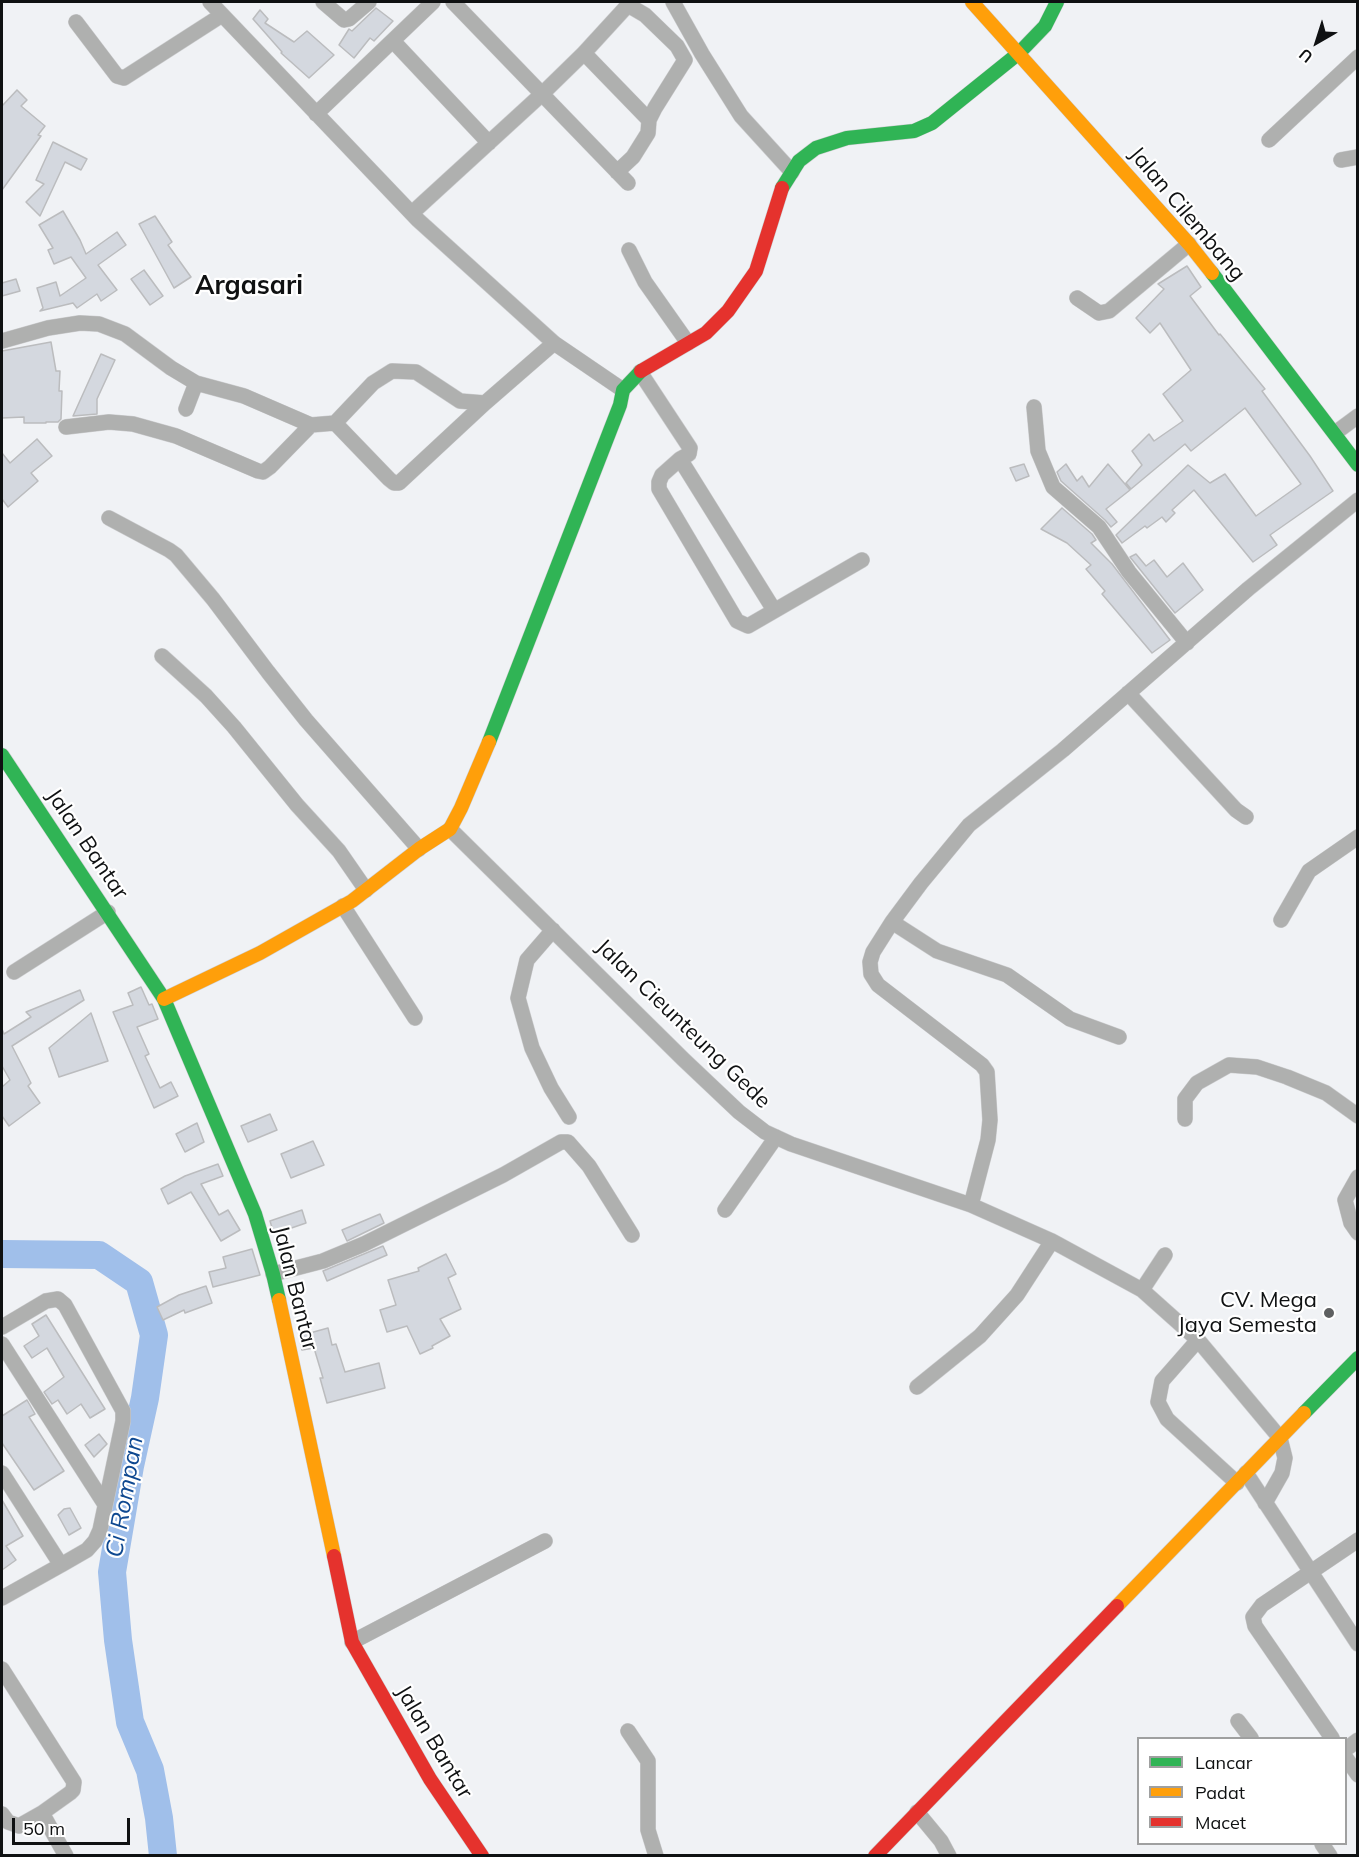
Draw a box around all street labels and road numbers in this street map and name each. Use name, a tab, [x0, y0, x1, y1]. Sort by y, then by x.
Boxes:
street label: Jalan Cilembang	[1123, 142, 1251, 286]
street label: Jalan Bantar	[40, 784, 134, 904]
street label: Jalan Cieunteung Gede	[590, 934, 776, 1114]
street label: Jalan Bantar	[267, 1223, 323, 1353]
street label: Jalan Bantar	[390, 1681, 478, 1803]

